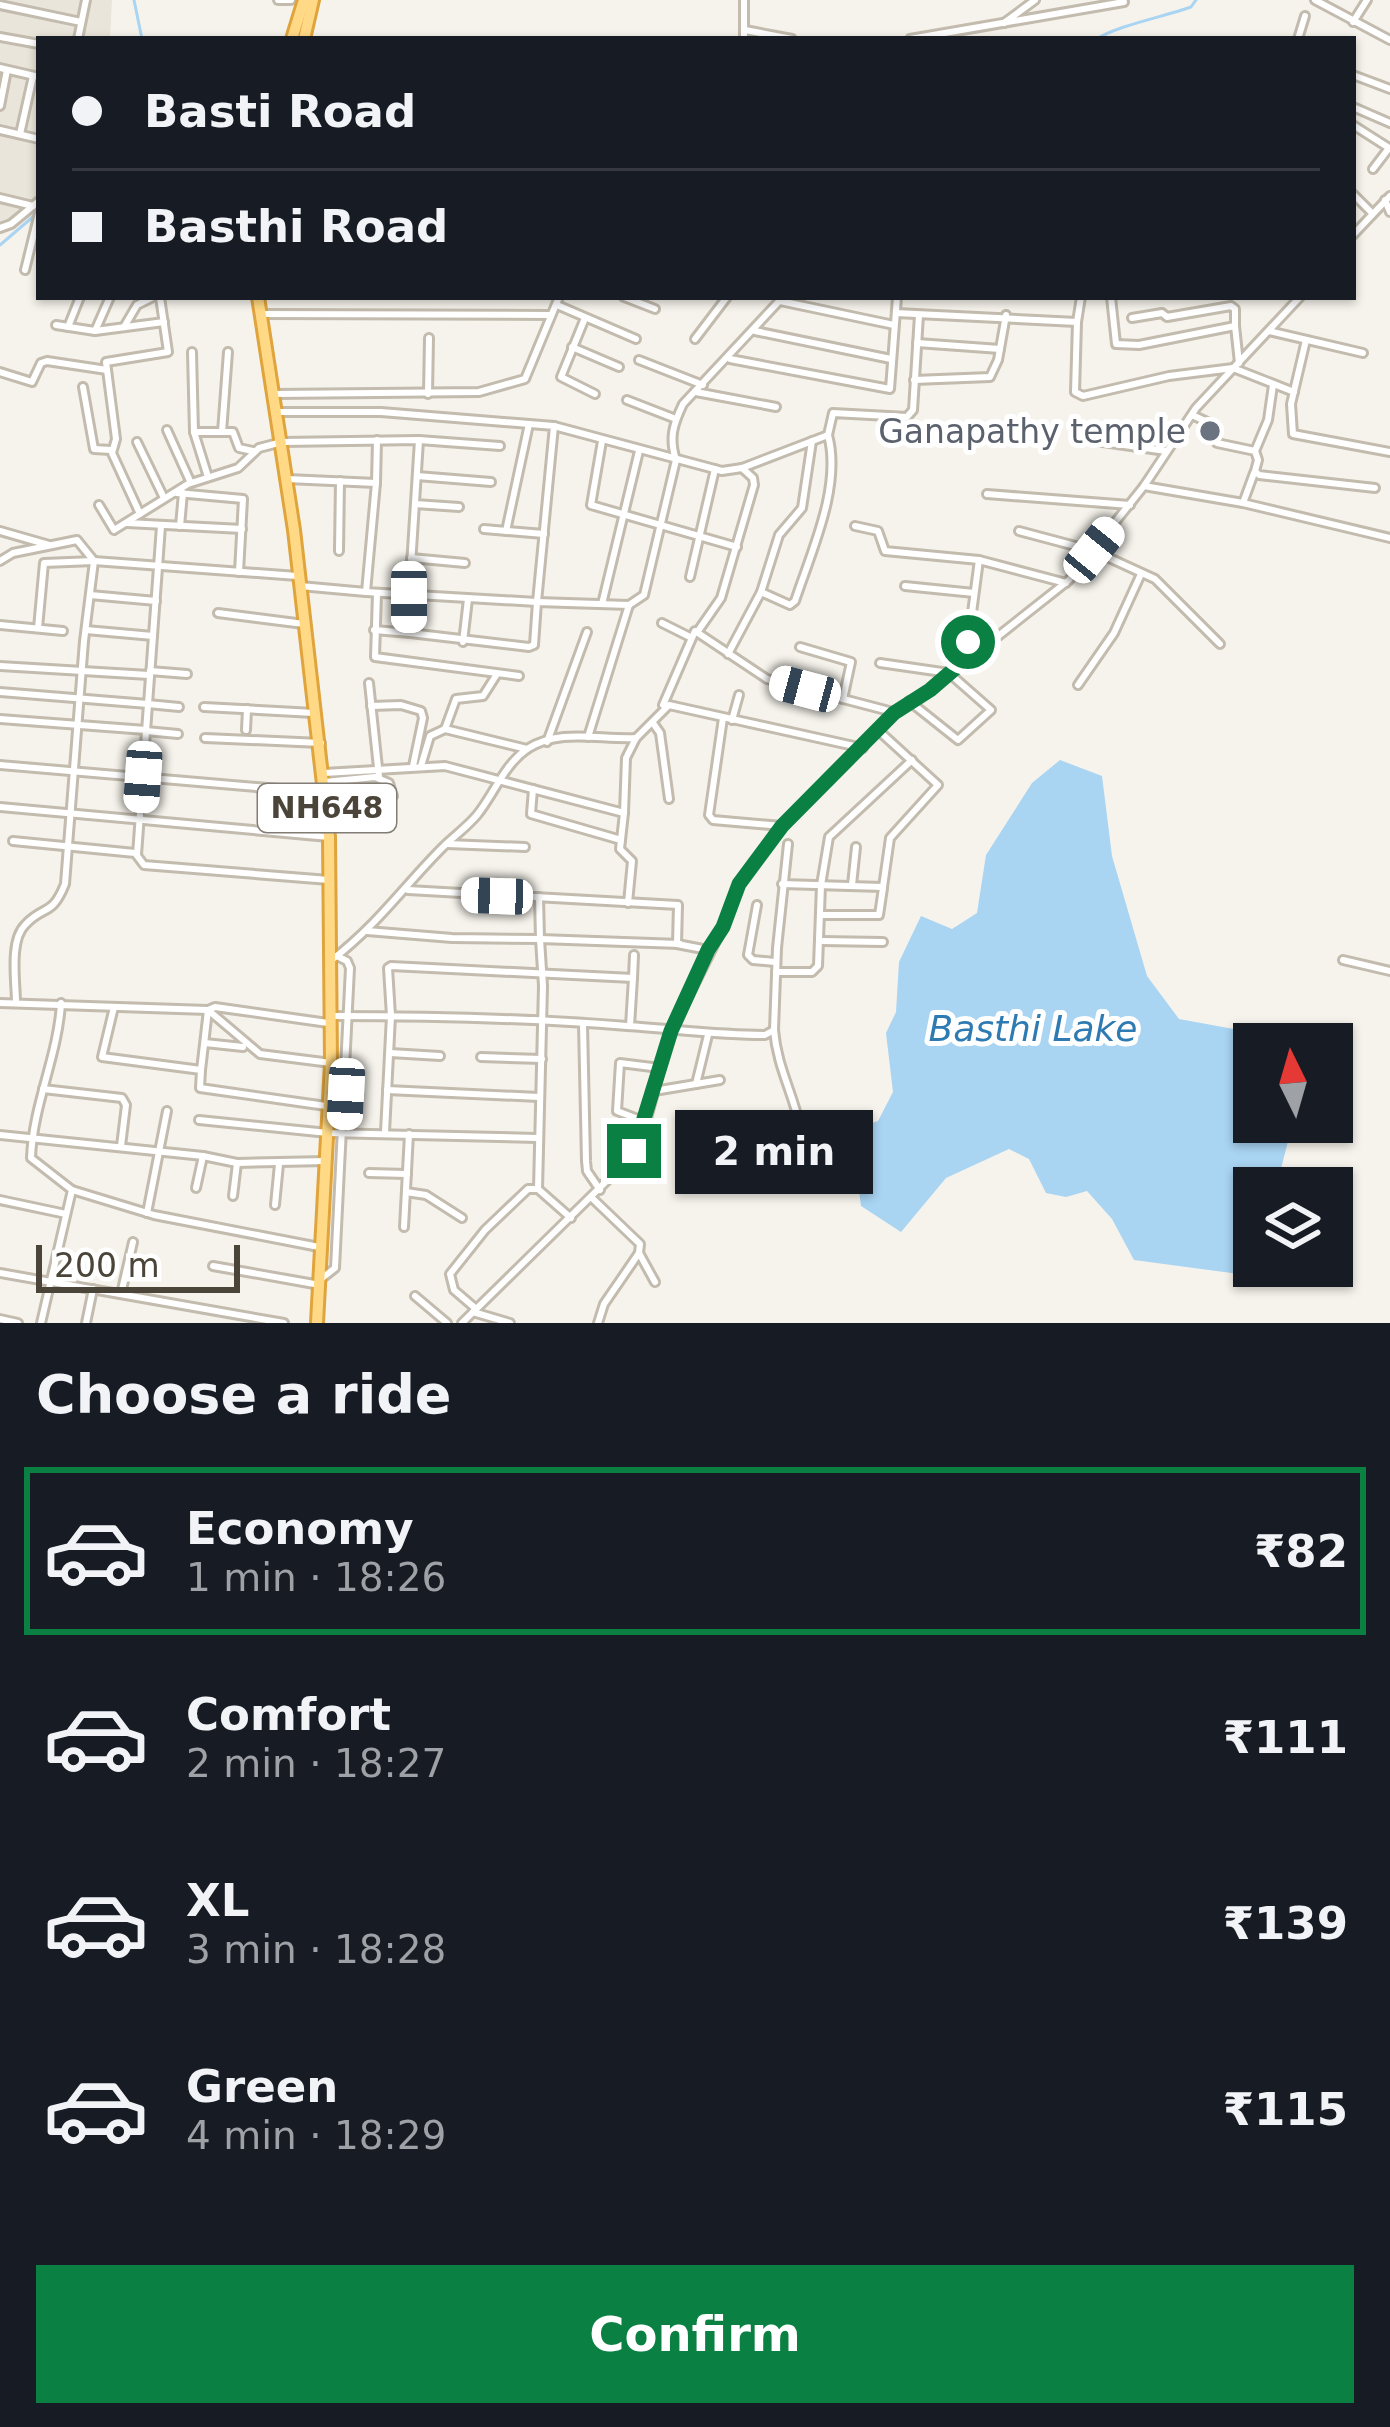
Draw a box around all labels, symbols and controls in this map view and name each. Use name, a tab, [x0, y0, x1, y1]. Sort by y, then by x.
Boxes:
text: Basti Road	[144, 85, 416, 138]
text: Basthi Road	[144, 200, 448, 253]
place label: Ganapathy temple	[878, 412, 1186, 451]
marker: Ganapathy temple	[1197, 418, 1223, 444]
car	[1057, 511, 1131, 589]
car	[391, 561, 427, 633]
route start	[941, 615, 995, 669]
car	[766, 662, 844, 716]
car	[123, 740, 163, 814]
road number: NH648	[258, 784, 396, 832]
car	[460, 877, 534, 915]
water label: Basthi Lake	[928, 1008, 1138, 1049]
north arrow	[1233, 1023, 1353, 1143]
map controls	[1233, 1023, 1353, 1287]
car	[326, 1057, 366, 1131]
callout: 2 min	[676, 1109, 874, 1193]
route end	[607, 1124, 661, 1178]
text: 2 min	[713, 1129, 835, 1174]
button: layers	[1233, 1167, 1353, 1287]
scale bar	[36, 1239, 240, 1292]
text: 200 m	[54, 1246, 160, 1285]
text: Choose a ride	[36, 1363, 452, 1426]
icon: car	[42, 1497, 150, 1605]
text: Economy	[186, 1502, 414, 1555]
text: ₹82	[1254, 1525, 1348, 1578]
text: 1 min · 18:26	[186, 1555, 446, 1600]
icon: car	[42, 1683, 150, 1791]
text: Comfort	[186, 1688, 391, 1741]
text: ₹111	[1223, 1711, 1348, 1764]
text: 2 min · 18:27	[186, 1741, 446, 1786]
icon: car	[42, 1869, 150, 1977]
text: XL	[186, 1874, 249, 1927]
text: ₹139	[1223, 1897, 1348, 1950]
text: 3 min · 18:28	[186, 1927, 446, 1972]
icon: car	[42, 2055, 150, 2163]
text: Green	[186, 2060, 338, 2113]
text: ₹115	[1223, 2083, 1348, 2136]
text: 4 min · 18:29	[186, 2113, 446, 2158]
button: Confirm	[36, 2265, 1354, 2403]

